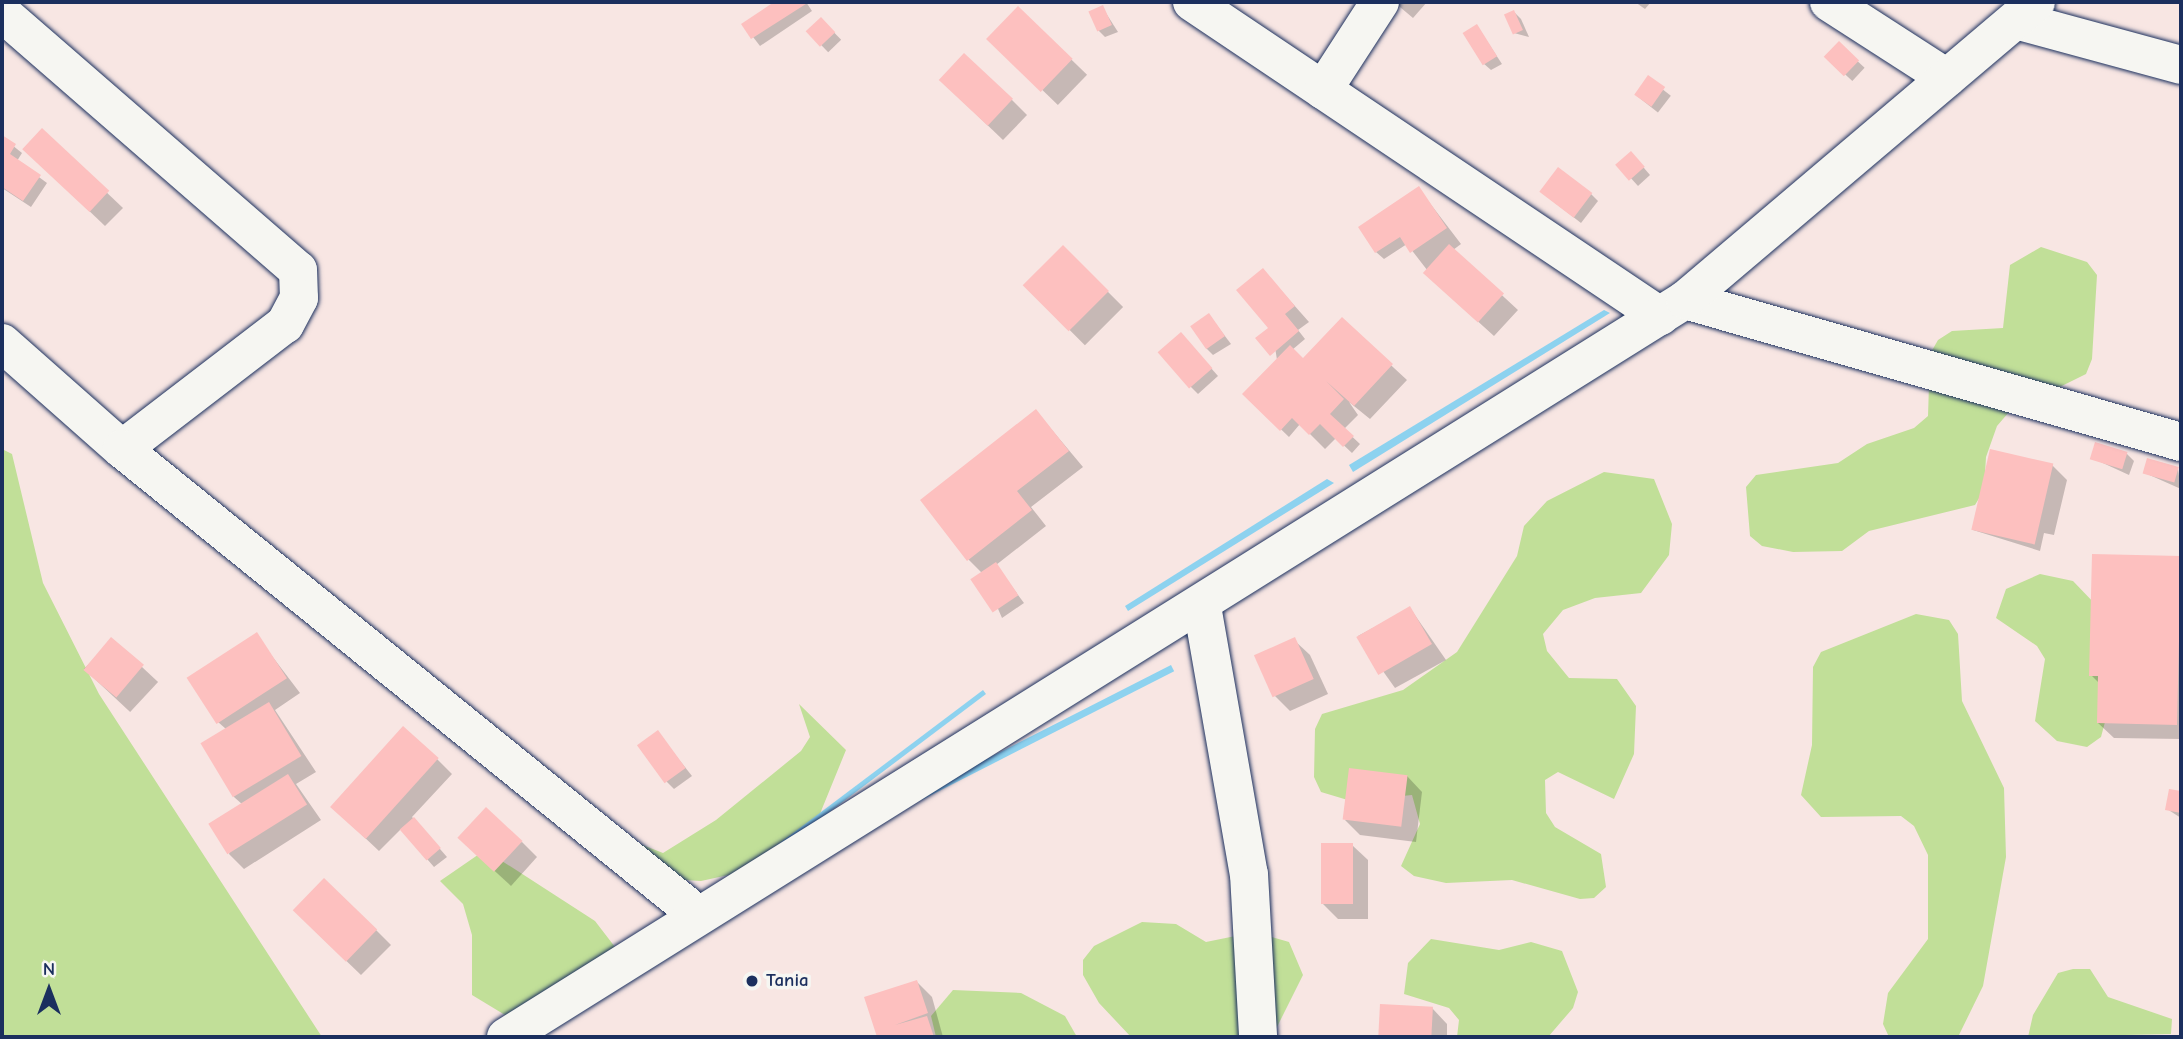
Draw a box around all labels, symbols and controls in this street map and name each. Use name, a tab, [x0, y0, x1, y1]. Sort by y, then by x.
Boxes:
north arrow	[14, 955, 84, 1025]
text: N	[43, 958, 55, 980]
place label: Tania	[766, 970, 809, 992]
marker: Tania	[744, 973, 760, 989]

